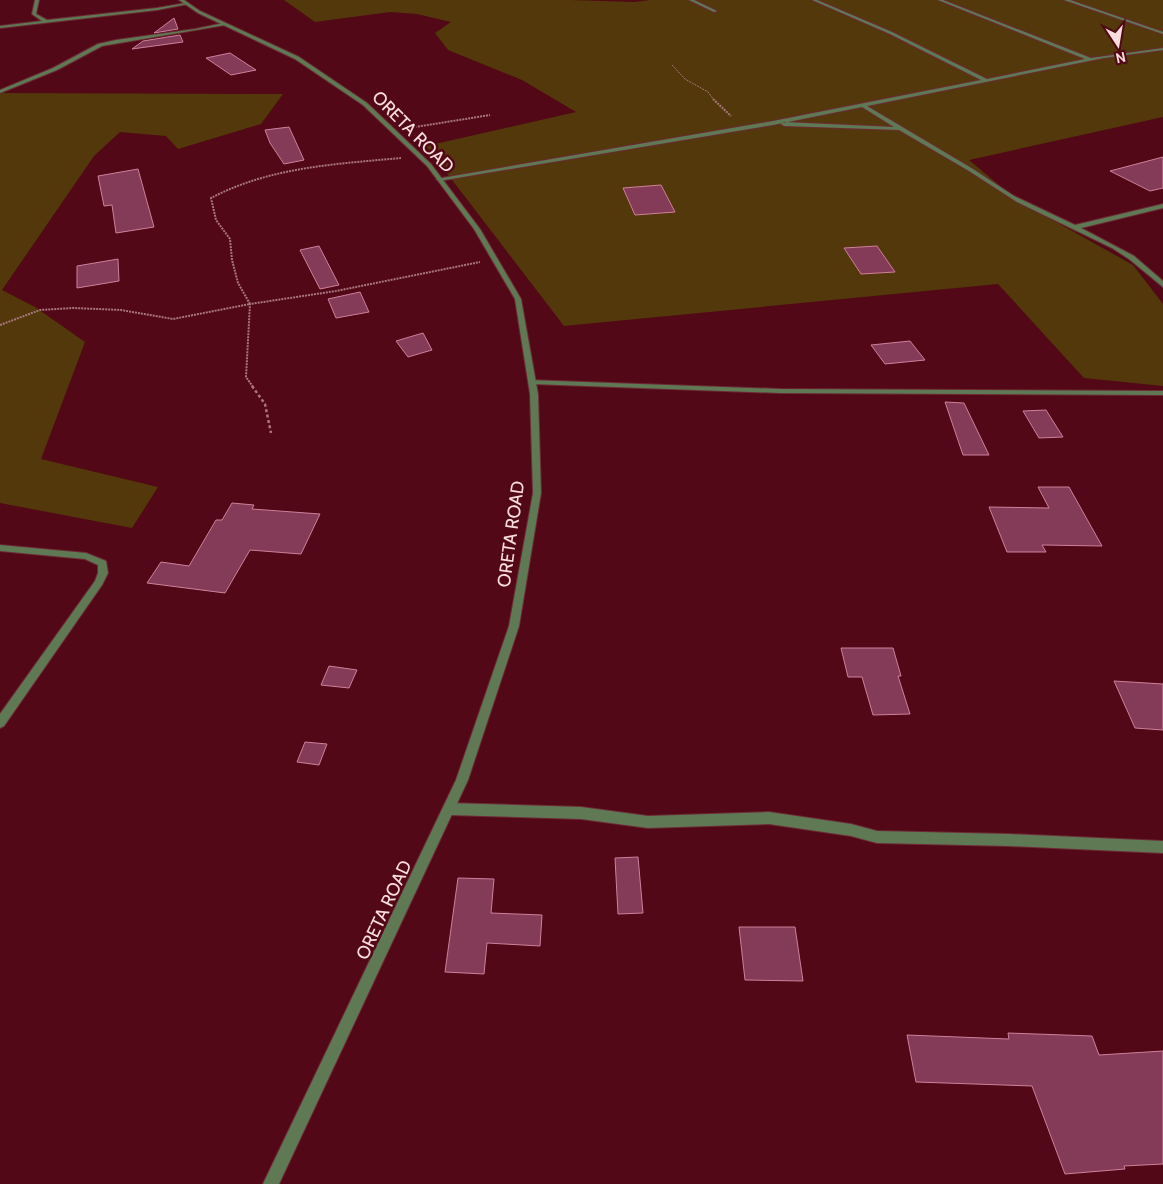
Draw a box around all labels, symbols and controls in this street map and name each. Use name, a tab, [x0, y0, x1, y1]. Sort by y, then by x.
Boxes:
north arrow	[1093, 20, 1143, 70]
text: N	[1114, 48, 1127, 68]
street label: ORETA ROAD	[367, 86, 459, 178]
street label: ORETA ROAD	[493, 479, 529, 589]
street label: ORETA ROAD	[351, 857, 417, 963]

